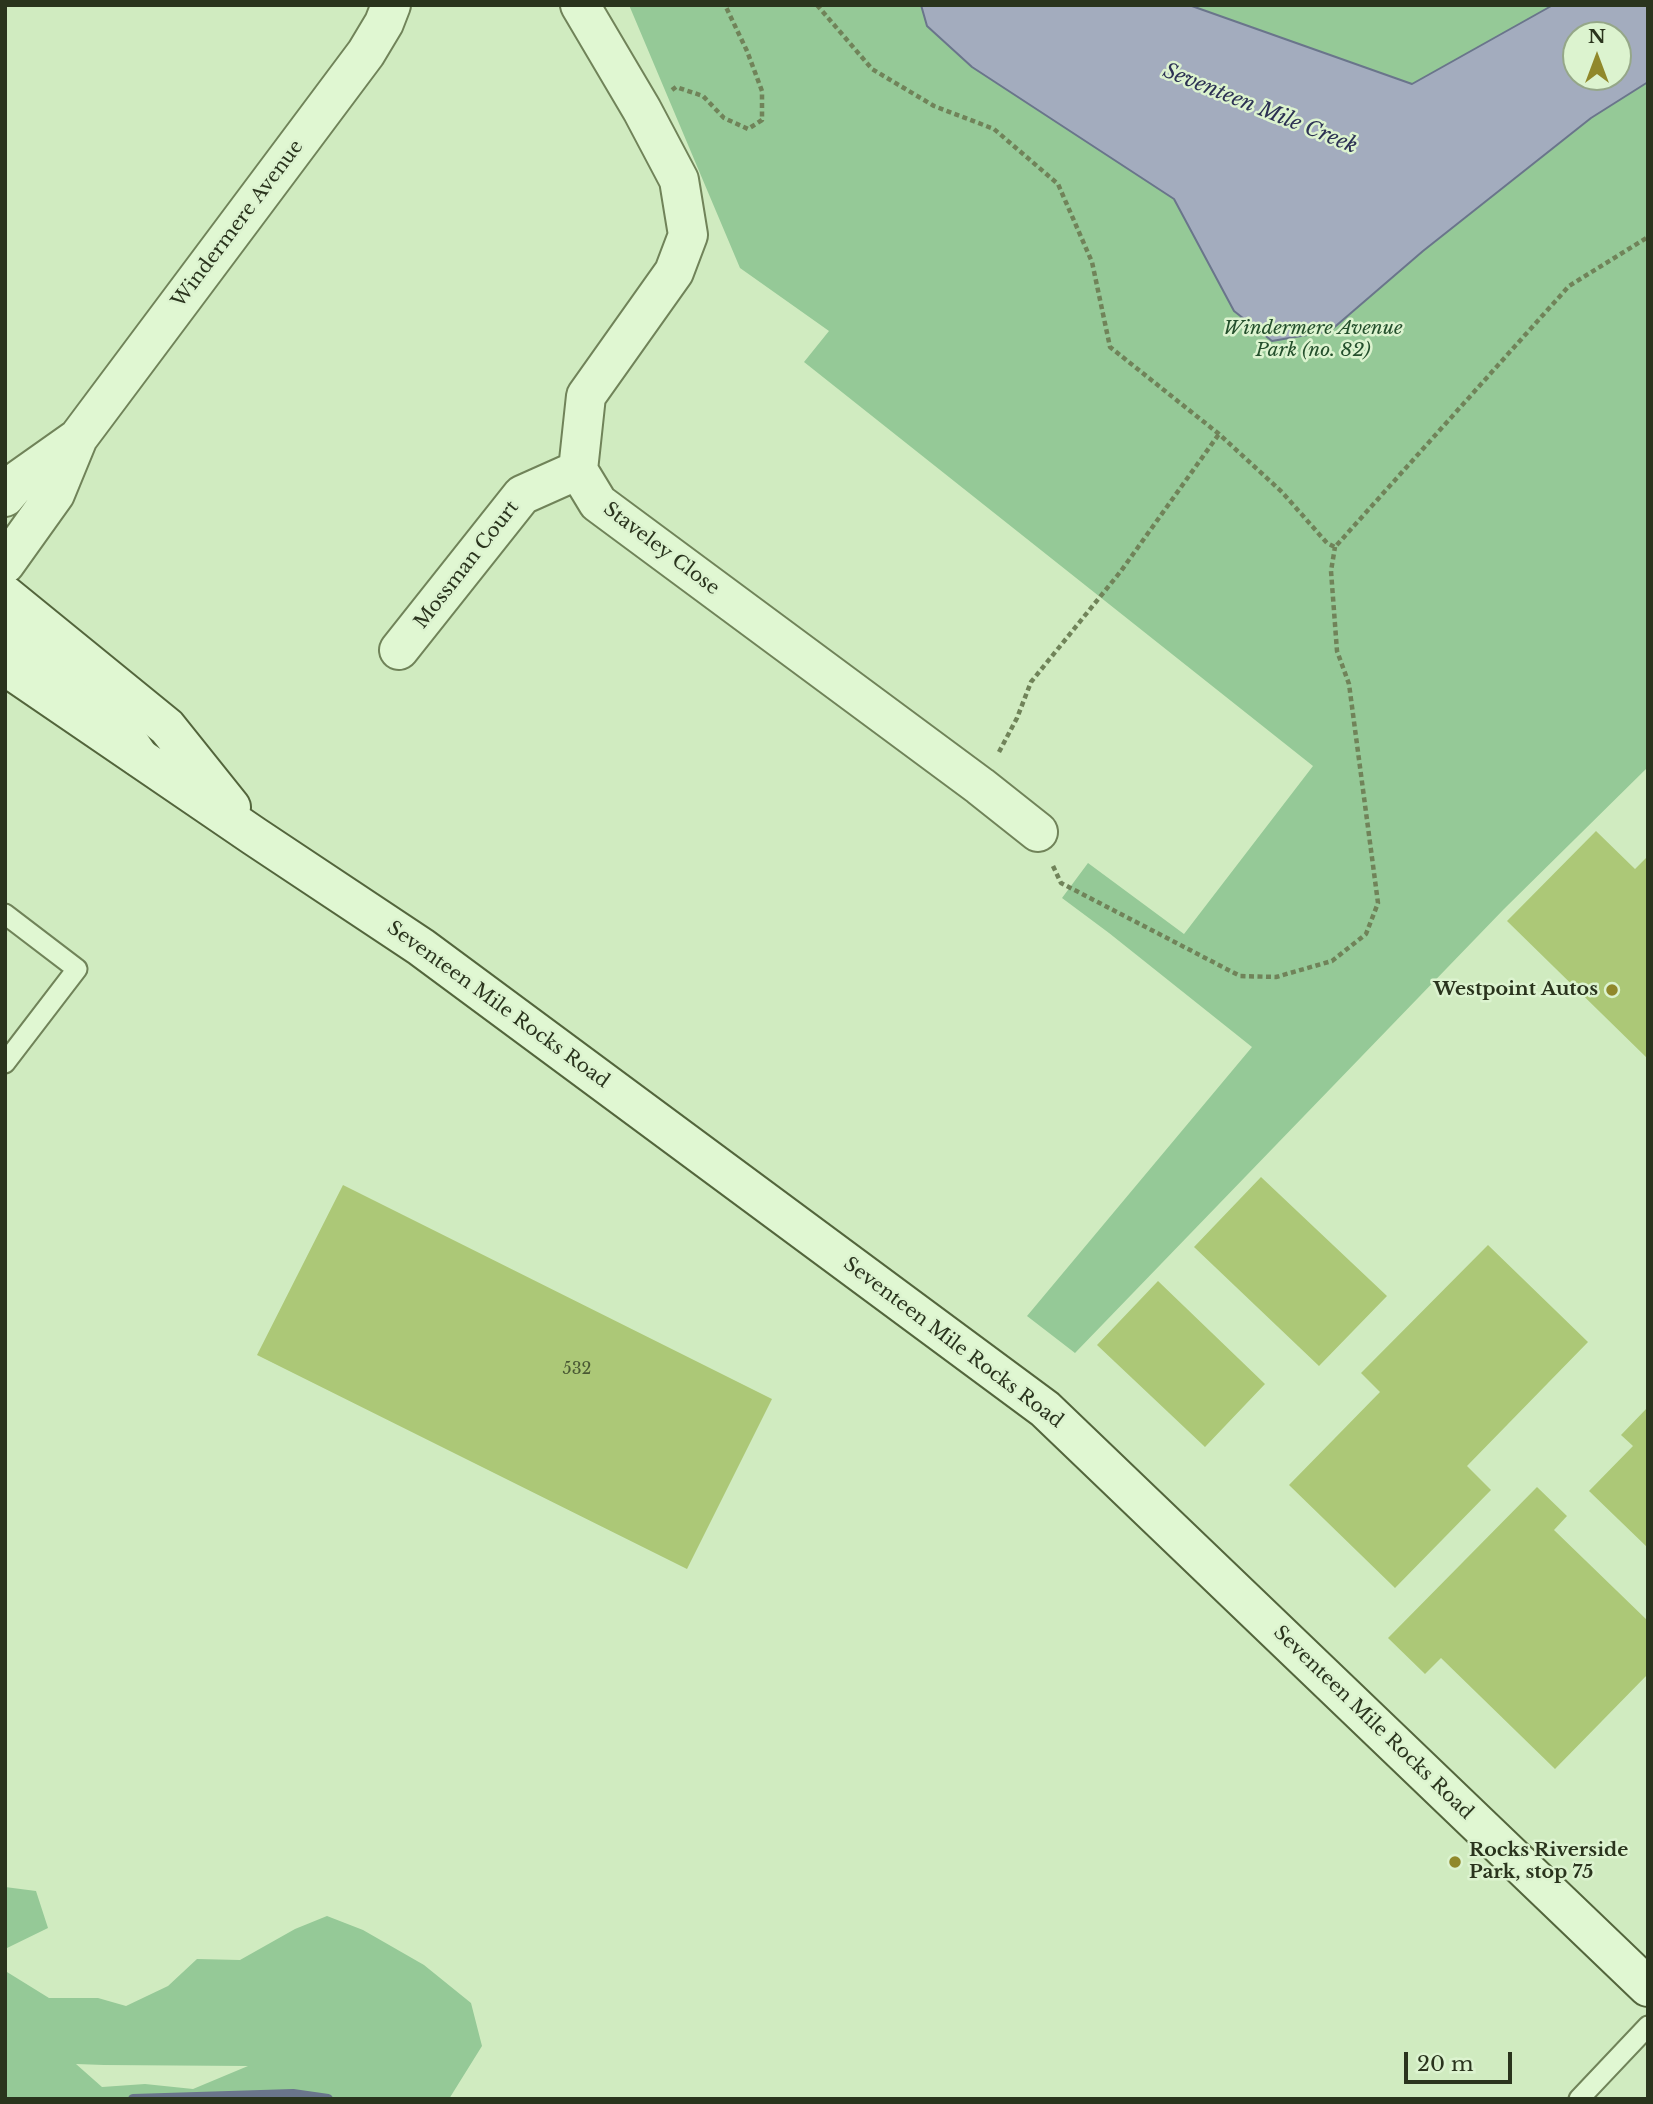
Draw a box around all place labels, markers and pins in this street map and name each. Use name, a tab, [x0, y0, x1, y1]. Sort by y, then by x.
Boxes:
place label: Westpoint Autos	[1433, 979, 1598, 1001]
marker: Westpoint Autos	[1604, 982, 1620, 998]
place label: Rocks Riverside Park, stop 75	[1469, 1840, 1628, 1884]
marker: Rocks Riverside Park, stop 75	[1447, 1854, 1463, 1870]

